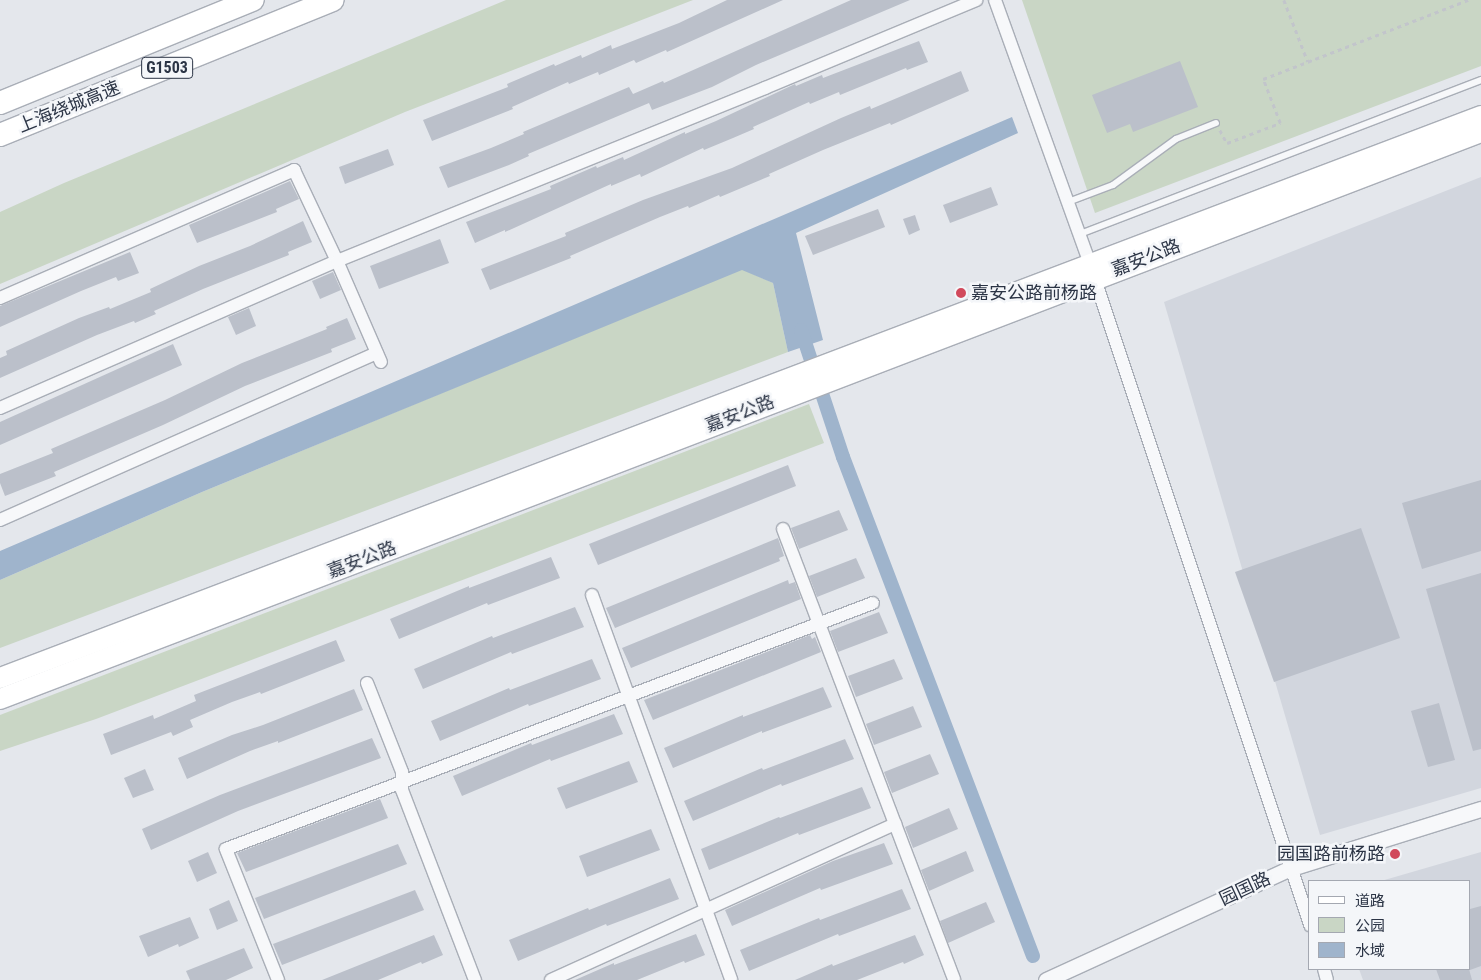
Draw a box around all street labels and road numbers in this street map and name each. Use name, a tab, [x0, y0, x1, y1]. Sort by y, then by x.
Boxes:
road number: G1503	[141, 54, 193, 82]
street label: 上海绕城高速	[15, 77, 123, 137]
street label: 嘉安公路	[1109, 235, 1183, 281]
street label: 嘉安公路	[703, 391, 777, 437]
street label: 嘉安公路	[325, 537, 399, 583]
street label: 园国路	[1216, 868, 1274, 910]

